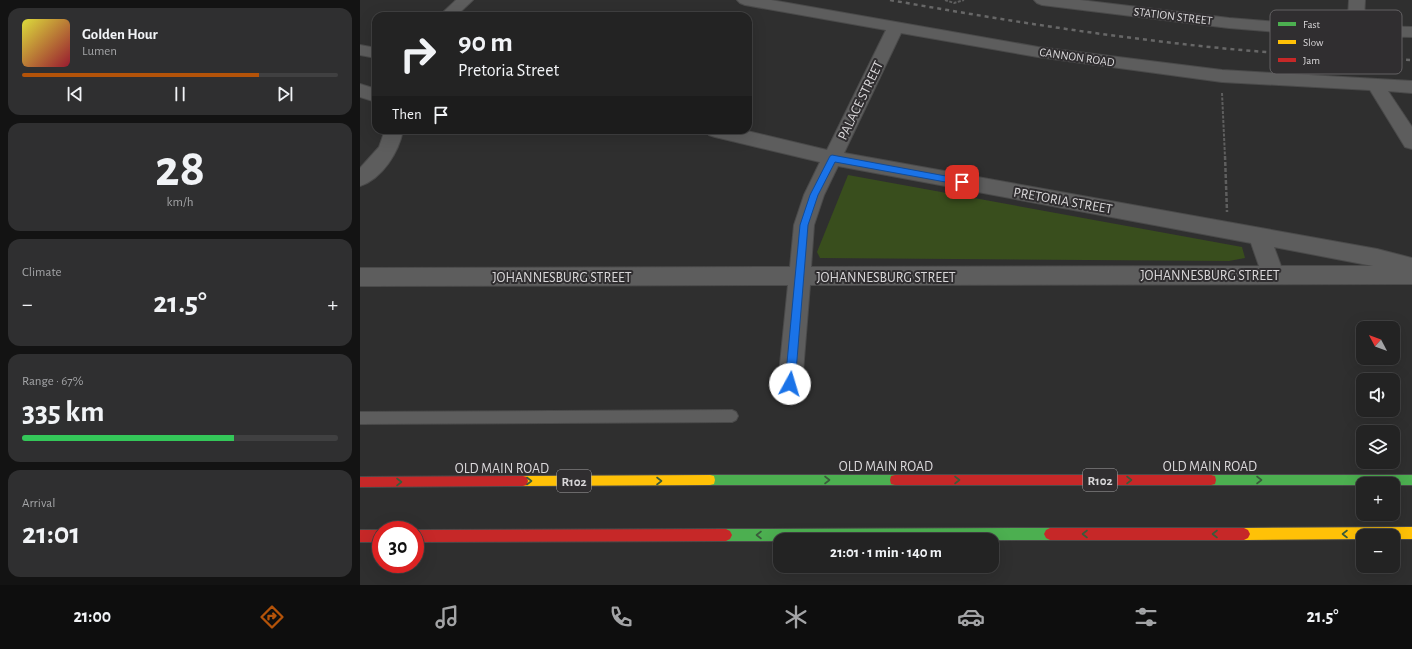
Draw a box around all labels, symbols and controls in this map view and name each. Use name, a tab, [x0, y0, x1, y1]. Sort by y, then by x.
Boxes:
street label: STATION STREET	[1133, 5, 1213, 27]
legend	[1270, 10, 1402, 74]
text: Fast	[1303, 19, 1321, 30]
text: Golden Hour	[82, 27, 158, 42]
icon: right	[392, 28, 444, 80]
text: 90 m	[458, 29, 513, 57]
text: Slow	[1303, 37, 1324, 48]
text: Lumen	[82, 45, 117, 58]
street label: CANNON ROAD	[1039, 46, 1116, 68]
text: Jam	[1303, 55, 1320, 66]
street label: PALACE STREET	[836, 59, 886, 142]
text: Pretoria Street	[458, 62, 559, 80]
icon: previous	[64, 83, 86, 105]
icon: pause	[169, 83, 191, 105]
icon: next	[274, 83, 296, 105]
icon: arrive	[430, 104, 452, 126]
text: Then	[392, 107, 422, 122]
text: 28	[155, 143, 205, 195]
pin	[945, 165, 979, 199]
icon: arrive	[951, 171, 973, 193]
street label: PRETORIA STREET	[1012, 185, 1114, 217]
text: km/h	[167, 196, 193, 209]
text: Climate	[22, 266, 61, 279]
street label: JOHANNESBURG STREET	[1140, 269, 1280, 283]
street label: JOHANNESBURG STREET	[492, 271, 632, 285]
street label: JOHANNESBURG STREET	[816, 271, 956, 285]
text: 21.5°	[153, 288, 207, 318]
text: −	[22, 293, 33, 315]
text: +	[327, 293, 338, 315]
north arrow	[1356, 321, 1400, 365]
map controls	[1356, 321, 1400, 573]
position arrow	[769, 363, 811, 405]
button: sound	[1356, 373, 1400, 417]
text: Range · 67%	[22, 375, 83, 388]
text: 335 km	[22, 397, 104, 427]
button: layers	[1356, 425, 1400, 469]
street label: OLD MAIN ROAD	[839, 460, 933, 474]
street label: OLD MAIN ROAD	[1163, 460, 1257, 474]
street label: OLD MAIN ROAD	[455, 462, 549, 476]
road number: R102	[1083, 469, 1117, 491]
road number: R102	[557, 470, 591, 492]
one-way arrow	[824, 476, 830, 484]
one-way arrow	[954, 476, 960, 484]
one-way arrow	[1126, 476, 1132, 484]
one-way arrow	[1256, 476, 1262, 484]
one-way arrow	[526, 477, 532, 485]
one-way arrow	[656, 477, 662, 485]
button: +	[1356, 477, 1400, 521]
one-way arrow	[396, 478, 402, 486]
text: Arrival	[22, 497, 55, 510]
text: 21:01	[22, 519, 80, 549]
speed limit sign: 30	[372, 521, 424, 573]
button: −	[1356, 529, 1400, 573]
one-way arrow	[1082, 530, 1088, 538]
one-way arrow	[1212, 530, 1218, 538]
one-way arrow	[1342, 530, 1348, 538]
one-way arrow	[756, 531, 762, 539]
text: 21:01 · 1 min · 140 m	[830, 545, 942, 560]
icon: directions	[258, 603, 286, 631]
icon: music	[433, 603, 461, 631]
icon: phone	[607, 603, 635, 631]
icon: climate	[782, 603, 810, 631]
icon: car	[957, 603, 985, 631]
icon: filters	[1132, 603, 1160, 631]
text: 21:00	[73, 608, 111, 626]
text: 21.5°	[1306, 608, 1339, 626]

